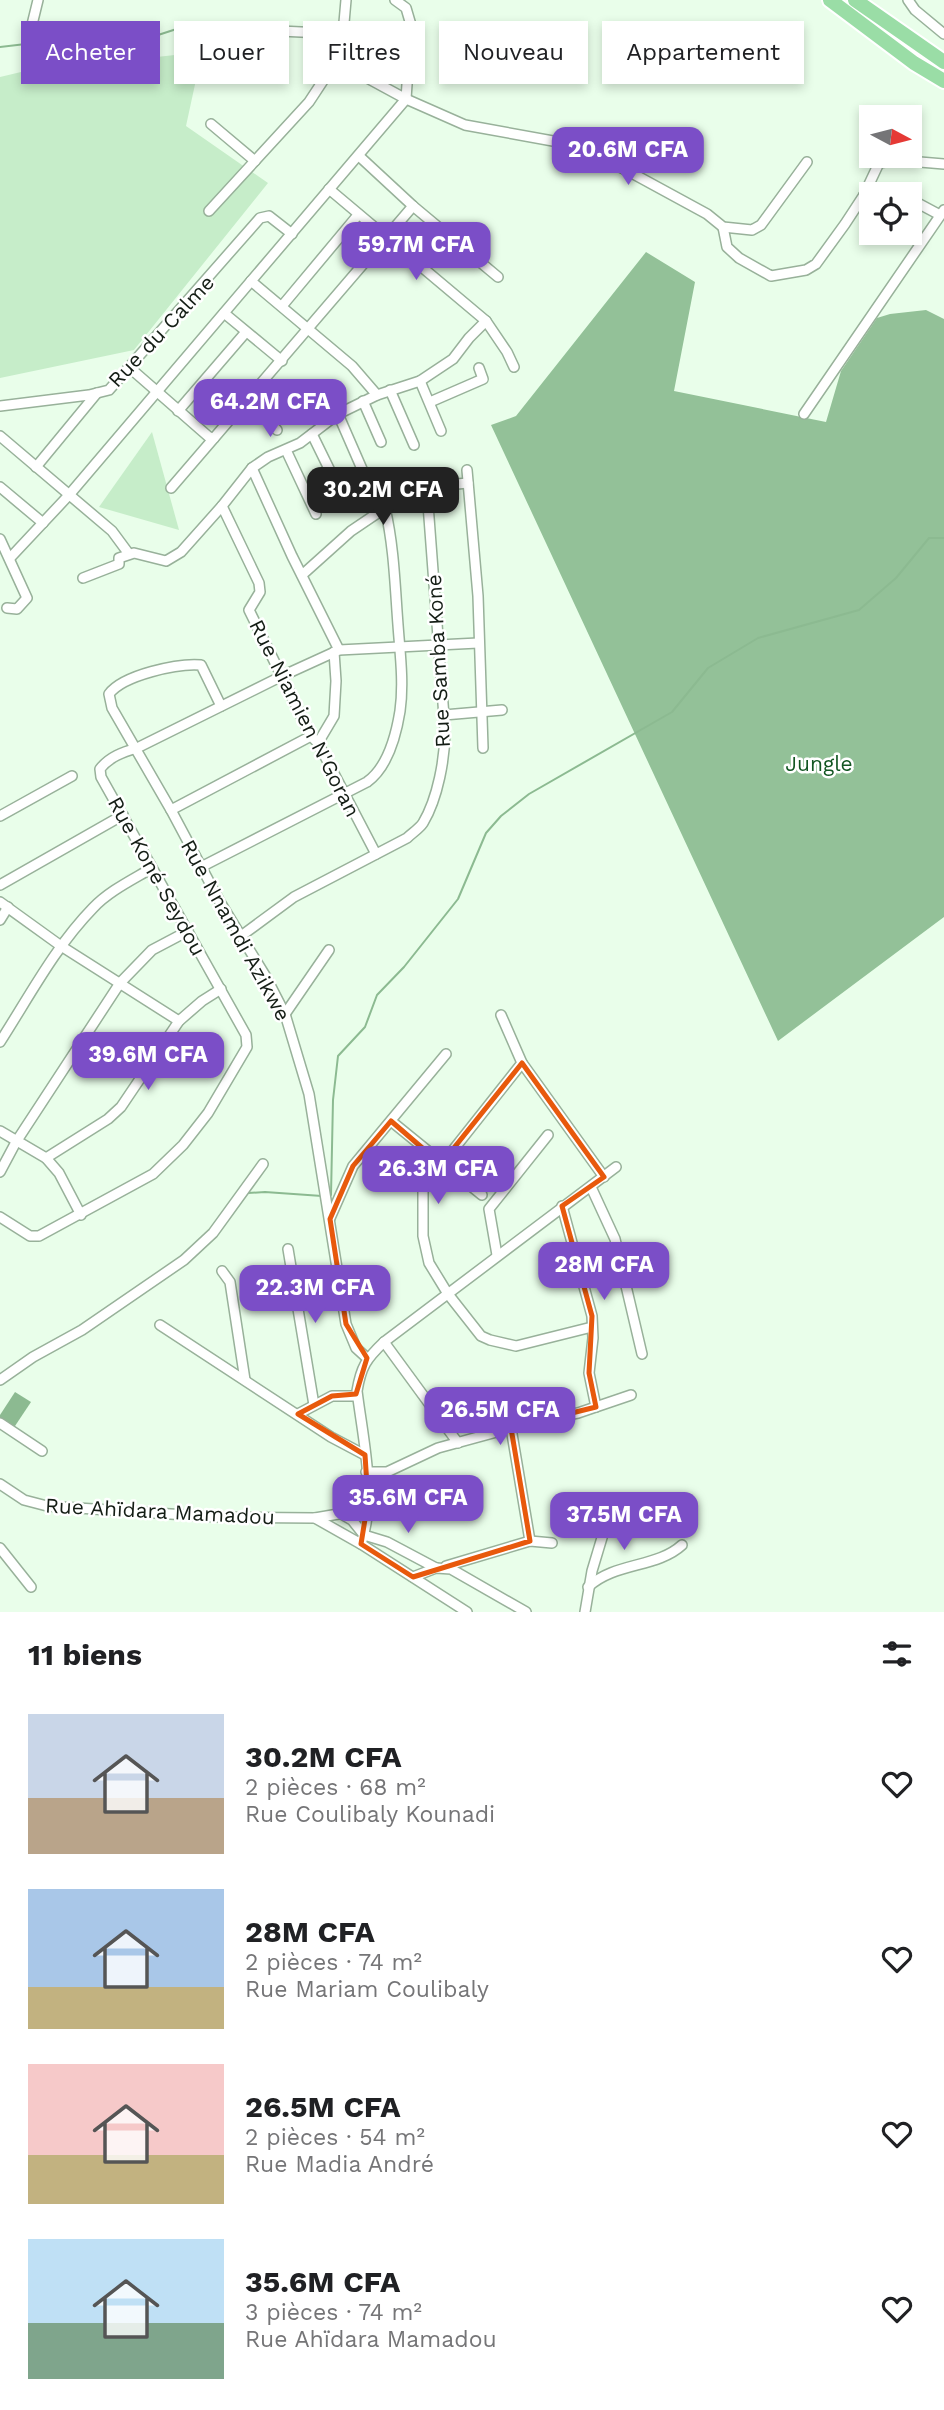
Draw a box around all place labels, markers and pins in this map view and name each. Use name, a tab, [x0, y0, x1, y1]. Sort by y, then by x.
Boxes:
pin: 20.6M CFA	[548, 128, 708, 187]
pin: 59.7M CFA	[336, 222, 496, 282]
pin: 64.2M CFA	[190, 380, 350, 439]
pin: 30.2M CFA	[303, 468, 463, 527]
pin: 39.6M CFA	[68, 1032, 228, 1092]
pin: 26.3M CFA	[358, 1146, 518, 1206]
pin: 28M CFA	[539, 1242, 669, 1302]
pin: 22.3M CFA	[235, 1266, 395, 1325]
pin: 26.5M CFA	[420, 1388, 580, 1447]
pin: 35.6M CFA	[328, 1476, 488, 1535]
pin: 37.5M CFA	[544, 1492, 704, 1552]

